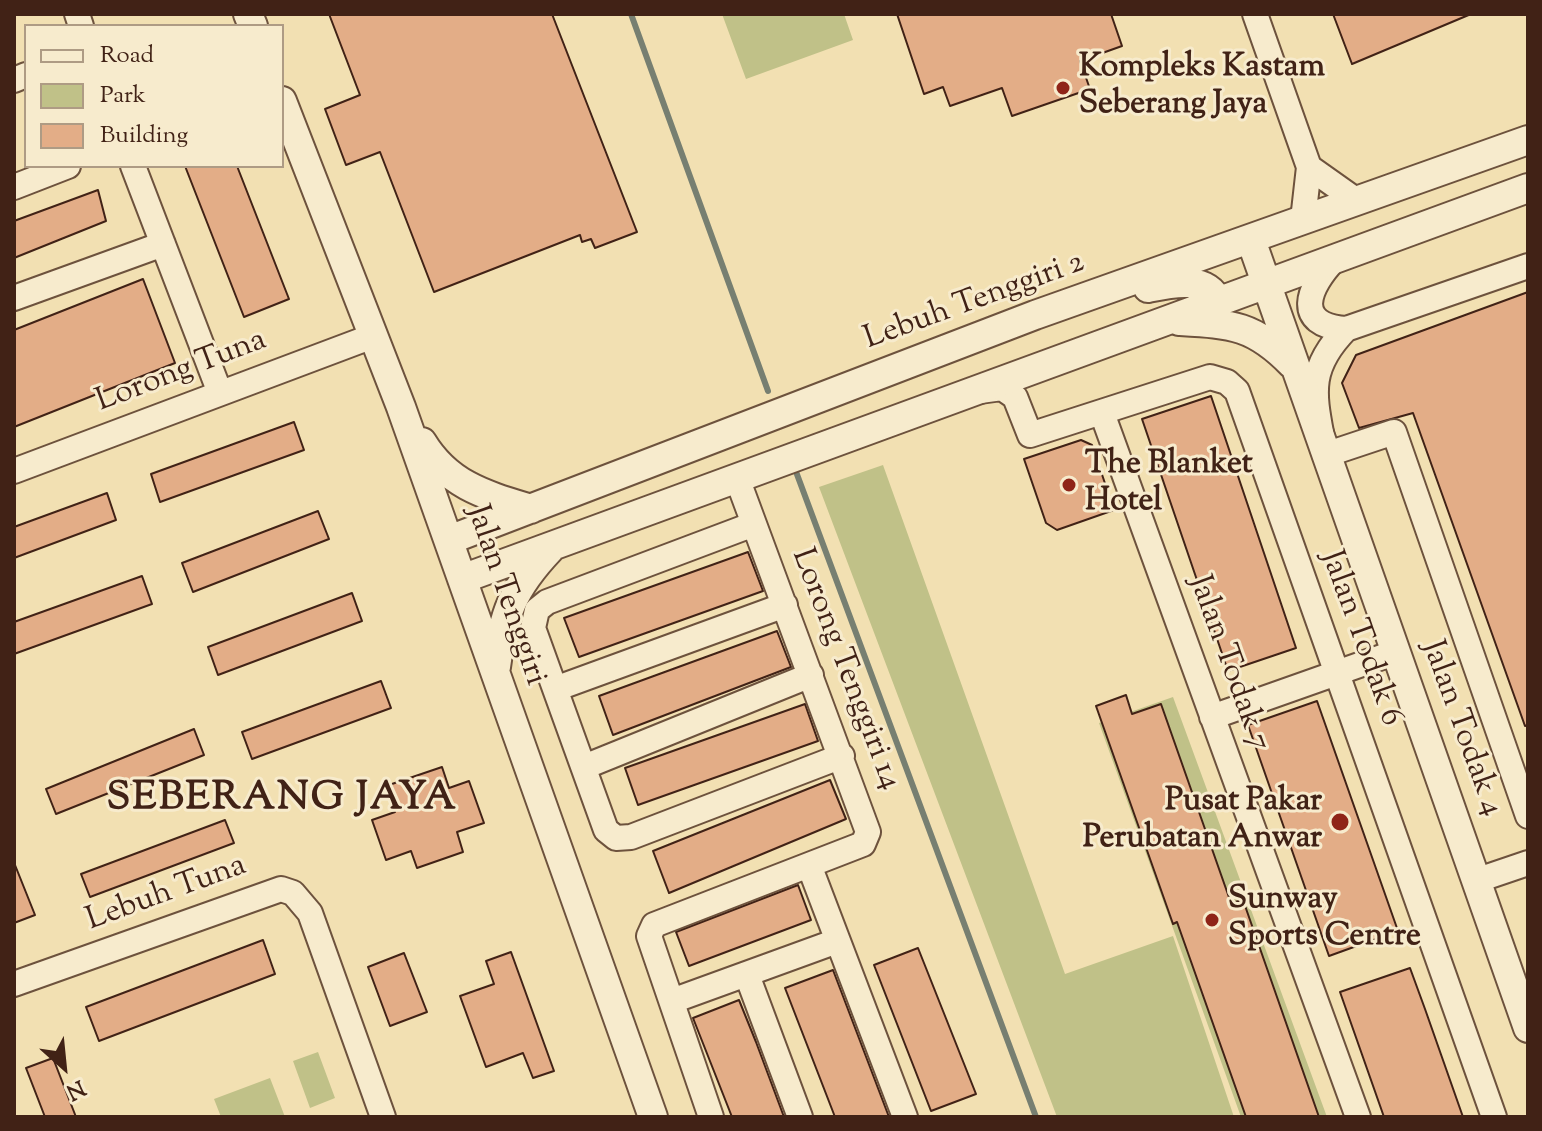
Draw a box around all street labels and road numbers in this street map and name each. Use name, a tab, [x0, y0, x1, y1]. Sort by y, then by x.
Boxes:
street label: Lebuh Tenggiri 2	[860, 245, 1090, 361]
street label: Lorong Tuna	[92, 323, 272, 423]
street label: Jalan Tenggiri	[455, 501, 553, 691]
street label: Lorong Tenggiri 14	[780, 544, 908, 796]
street label: Jalan Todak 6	[1310, 546, 1408, 732]
street label: Jalan Todak 7	[1178, 571, 1276, 757]
street label: Jalan Todak 4	[1411, 636, 1509, 822]
street label: Lebuh Tuna	[82, 848, 252, 942]

